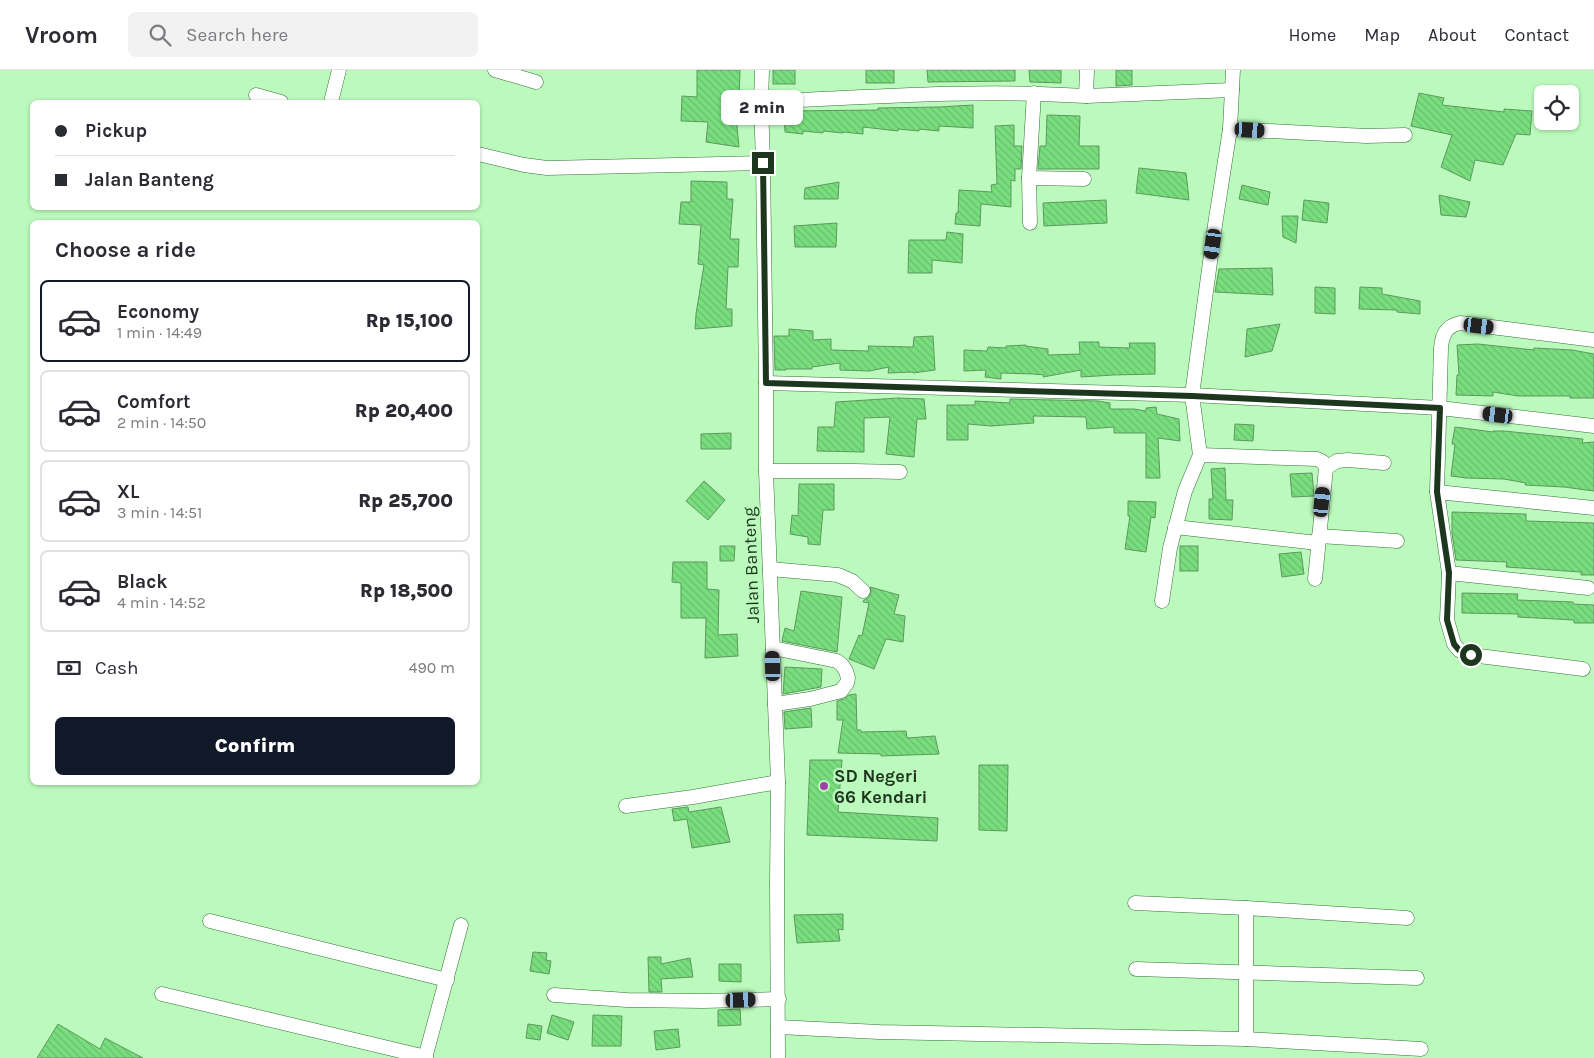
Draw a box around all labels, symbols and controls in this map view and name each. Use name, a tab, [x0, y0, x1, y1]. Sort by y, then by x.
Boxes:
search box	[128, 12, 478, 57]
text: Vroom	[25, 21, 98, 49]
icon: search	[146, 21, 174, 49]
text: Search here	[186, 24, 288, 46]
text: Home	[1288, 24, 1336, 46]
text: Map	[1364, 24, 1400, 46]
text: About	[1428, 24, 1477, 46]
text: Contact	[1505, 24, 1569, 46]
map controls	[1534, 85, 1579, 130]
button: locate	[1534, 85, 1579, 130]
callout: 2 min	[722, 91, 804, 126]
text: 2 min	[739, 98, 785, 117]
text: Pickup	[85, 120, 147, 142]
car	[1234, 122, 1265, 138]
route end	[752, 152, 774, 174]
text: Jalan Banteng	[85, 169, 214, 191]
car	[1203, 228, 1222, 260]
text: Choose a ride	[55, 237, 196, 263]
icon: car	[57, 299, 102, 344]
text: Economy	[117, 301, 199, 323]
text: Rp 15,100	[366, 310, 453, 332]
car	[1463, 317, 1494, 335]
text: 1 min · 14:49	[117, 323, 202, 342]
icon: car	[57, 389, 102, 434]
text: Comfort	[117, 391, 191, 413]
text: Rp 20,400	[355, 400, 453, 422]
car	[1482, 406, 1513, 424]
text: 2 min · 14:50	[117, 413, 206, 432]
icon: car	[57, 479, 102, 524]
text: XL	[117, 481, 139, 503]
car	[1312, 486, 1331, 518]
text: Rp 25,700	[358, 490, 453, 512]
text: 3 min · 14:51	[117, 503, 202, 522]
street label: Jalan Banteng	[738, 507, 764, 623]
icon: car	[57, 569, 102, 614]
text: Black	[117, 571, 168, 593]
text: Rp 18,500	[360, 580, 453, 602]
text: 4 min · 14:52	[117, 593, 206, 612]
route start	[1460, 644, 1482, 666]
car	[764, 651, 781, 681]
icon: cash	[55, 654, 83, 682]
text: Cash	[95, 657, 139, 679]
text: 490 m	[409, 658, 455, 677]
button: Confirm	[55, 717, 455, 775]
place label: SD Negeri 66 Kendari	[834, 765, 927, 808]
marker: SD Negeri 66 Kendari	[818, 780, 830, 792]
car	[725, 992, 756, 1008]

